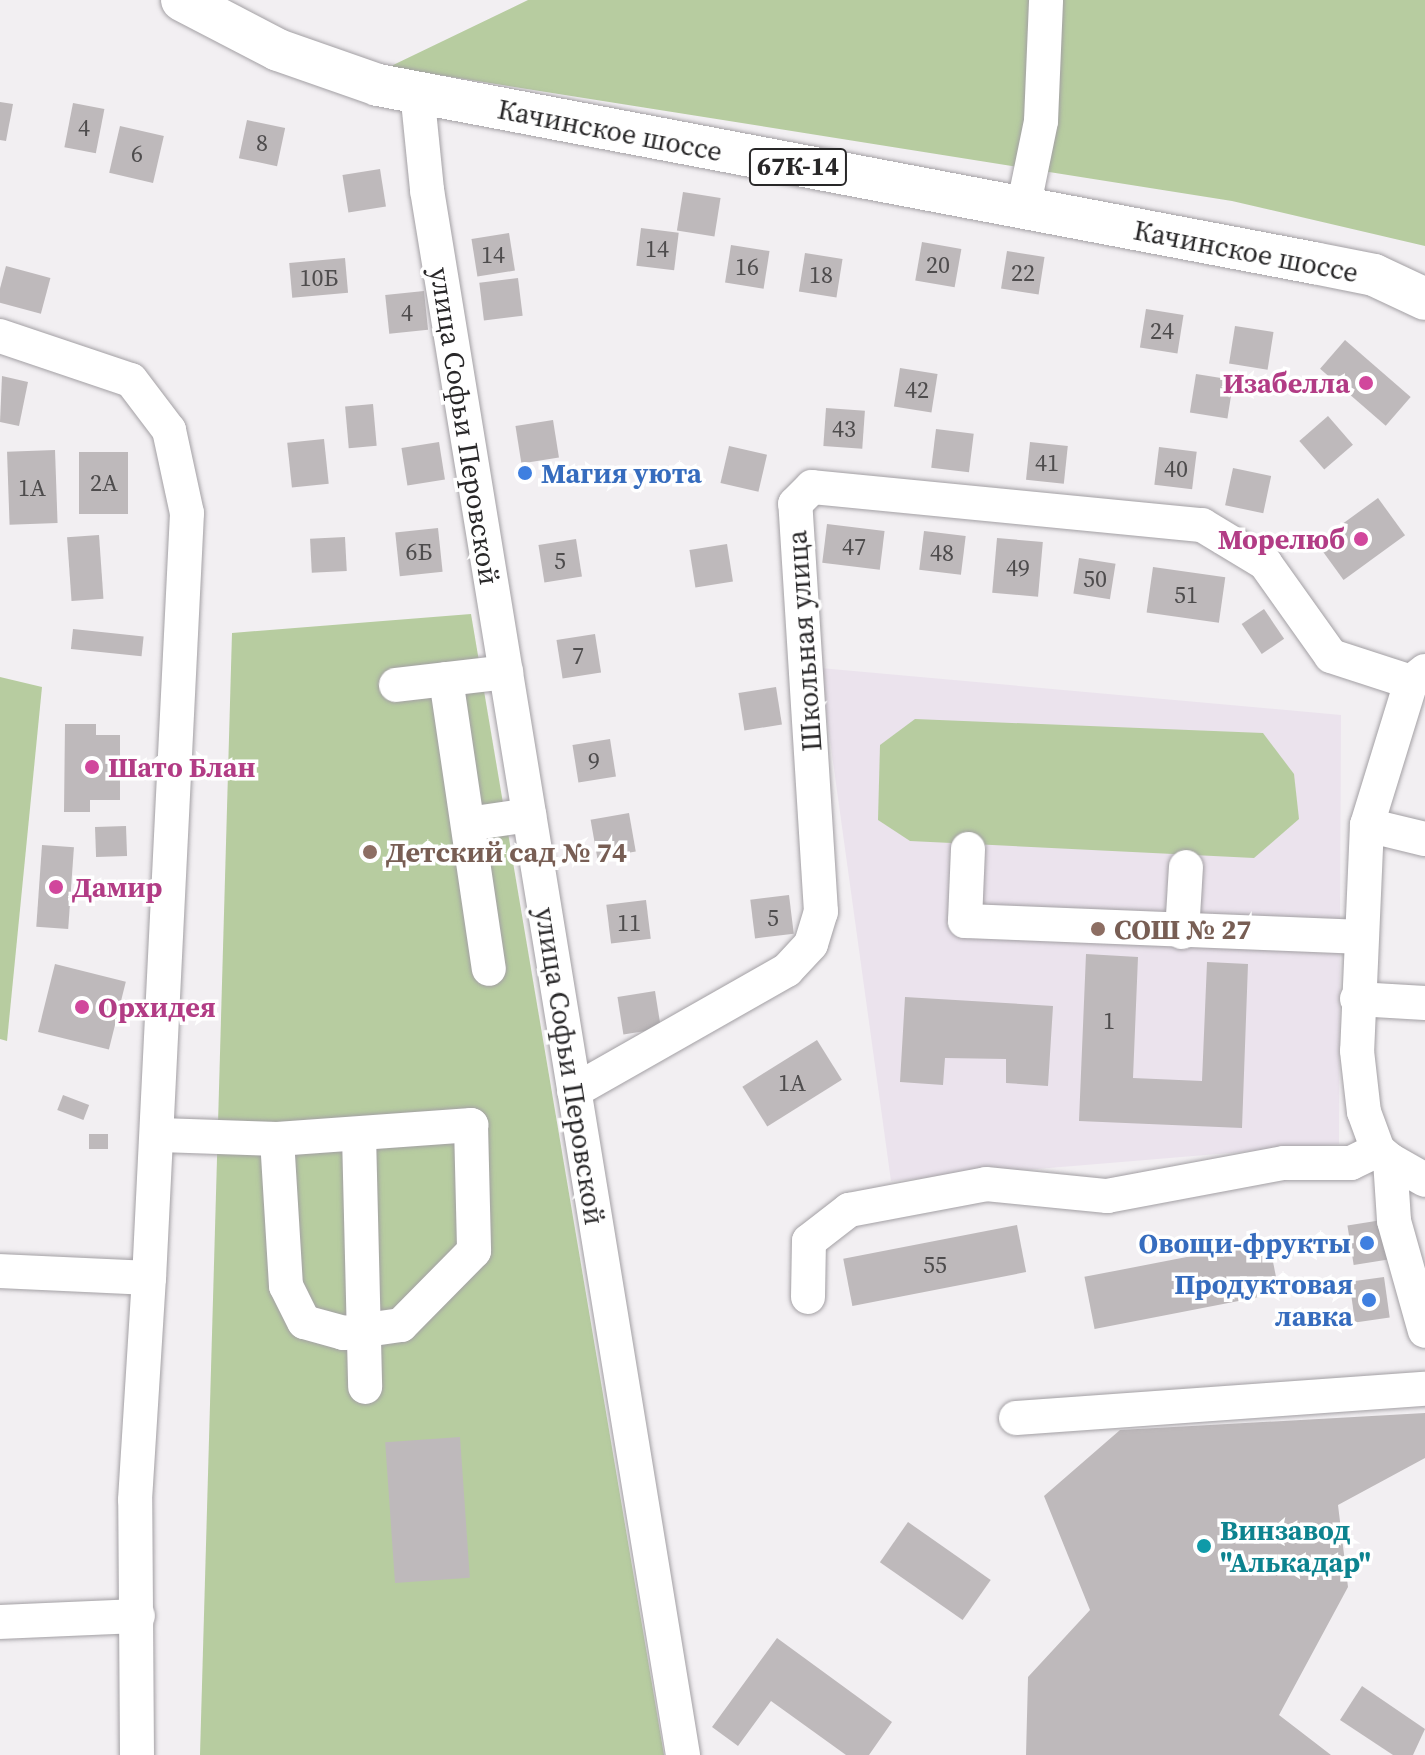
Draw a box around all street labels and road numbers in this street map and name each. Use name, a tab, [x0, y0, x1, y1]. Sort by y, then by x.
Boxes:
street label: Качинское шоссе	[495, 92, 725, 168]
road number: 67К-14	[748, 145, 848, 189]
street label: Качинское шоссе	[1131, 213, 1361, 289]
street label: улица Софьи Перовской	[423, 265, 507, 587]
street label: Школьная улица	[780, 529, 828, 753]
street label: улица Софьи Перовской	[528, 905, 612, 1227]

